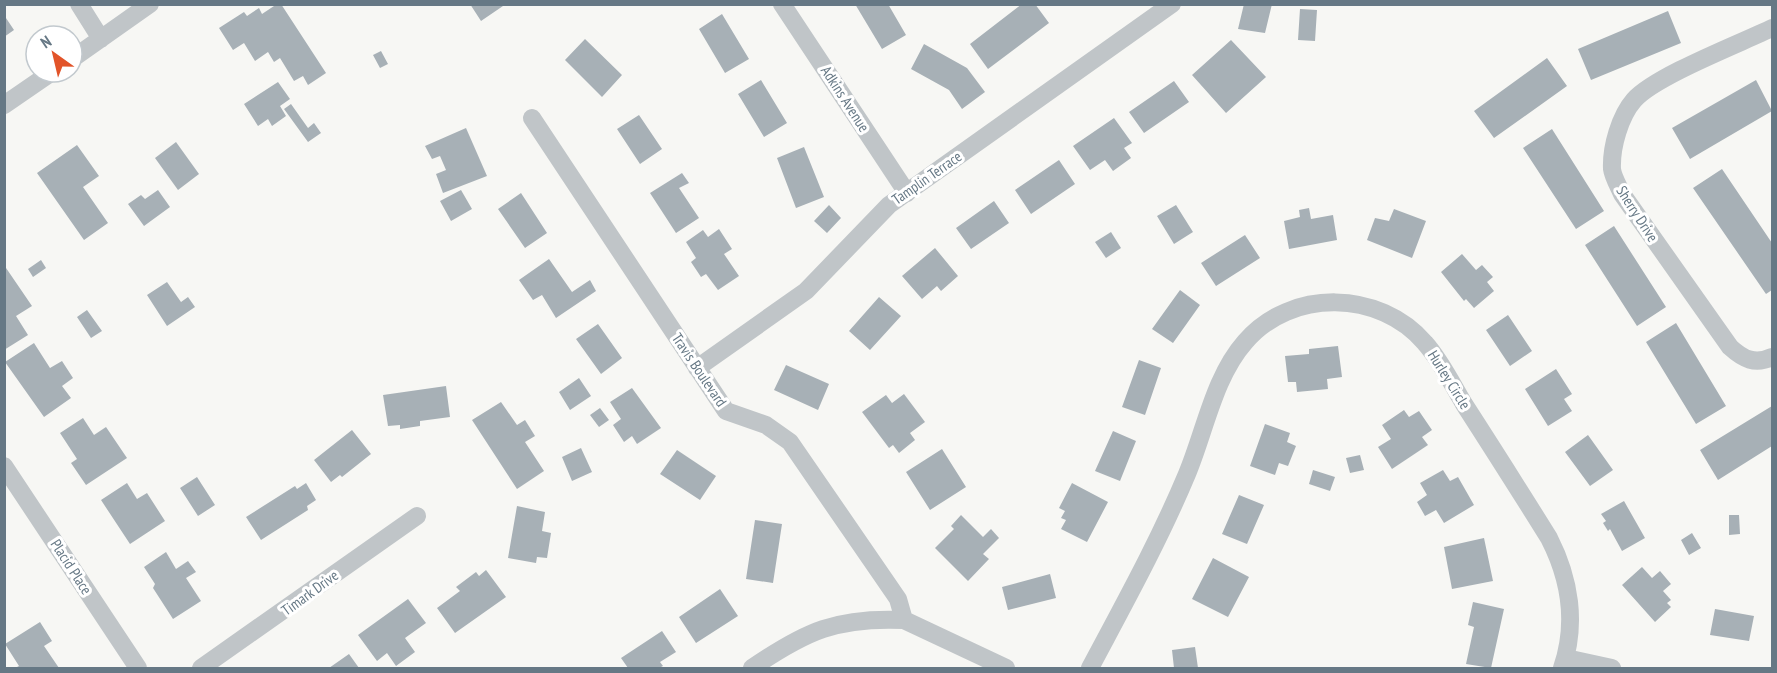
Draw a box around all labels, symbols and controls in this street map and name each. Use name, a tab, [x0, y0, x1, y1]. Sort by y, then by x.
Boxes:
north arrow	[24, 24, 84, 84]
text: N	[36, 31, 55, 52]
street label: Adkins Avenue	[817, 62, 874, 135]
street label: Tamplin Terrace	[888, 147, 965, 209]
street label: Sherry Drive	[1612, 182, 1663, 245]
street label: Travis Boulevard	[668, 329, 731, 410]
street label: Hurley Circle	[1424, 347, 1475, 413]
street label: Placid Place	[47, 536, 96, 598]
street label: Timark Drive	[278, 566, 342, 620]

